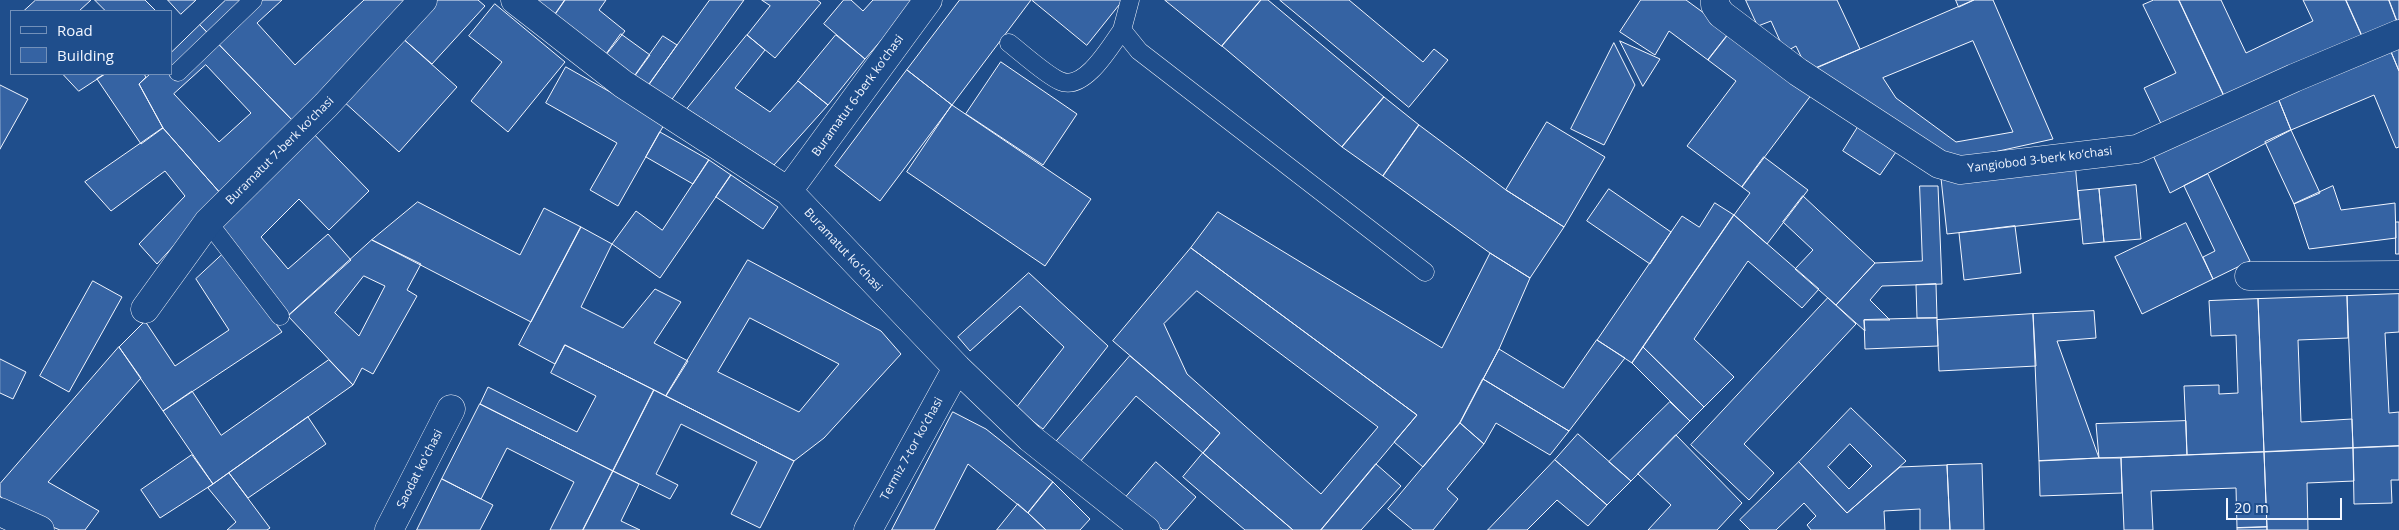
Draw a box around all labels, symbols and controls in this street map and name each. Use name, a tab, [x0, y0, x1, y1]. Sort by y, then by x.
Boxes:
legend	[10, 10, 172, 75]
text: Road	[57, 20, 93, 40]
street label: Buramatut 6-berk koʼchasi	[809, 32, 907, 160]
text: Building	[57, 45, 114, 65]
street label: Buramatut 7-berk koʼchasi	[223, 94, 337, 208]
street label: Yangiobod 3-berk koʼchasi	[1967, 144, 2113, 176]
street label: Buramatut koʻchasi	[801, 206, 885, 294]
street label: Termiz 7-tor koʼchasi	[878, 395, 946, 503]
street label: Saodat koʻchasi	[394, 427, 446, 511]
scale bar	[2229, 488, 2345, 520]
text: 20 m	[2234, 497, 2269, 517]

